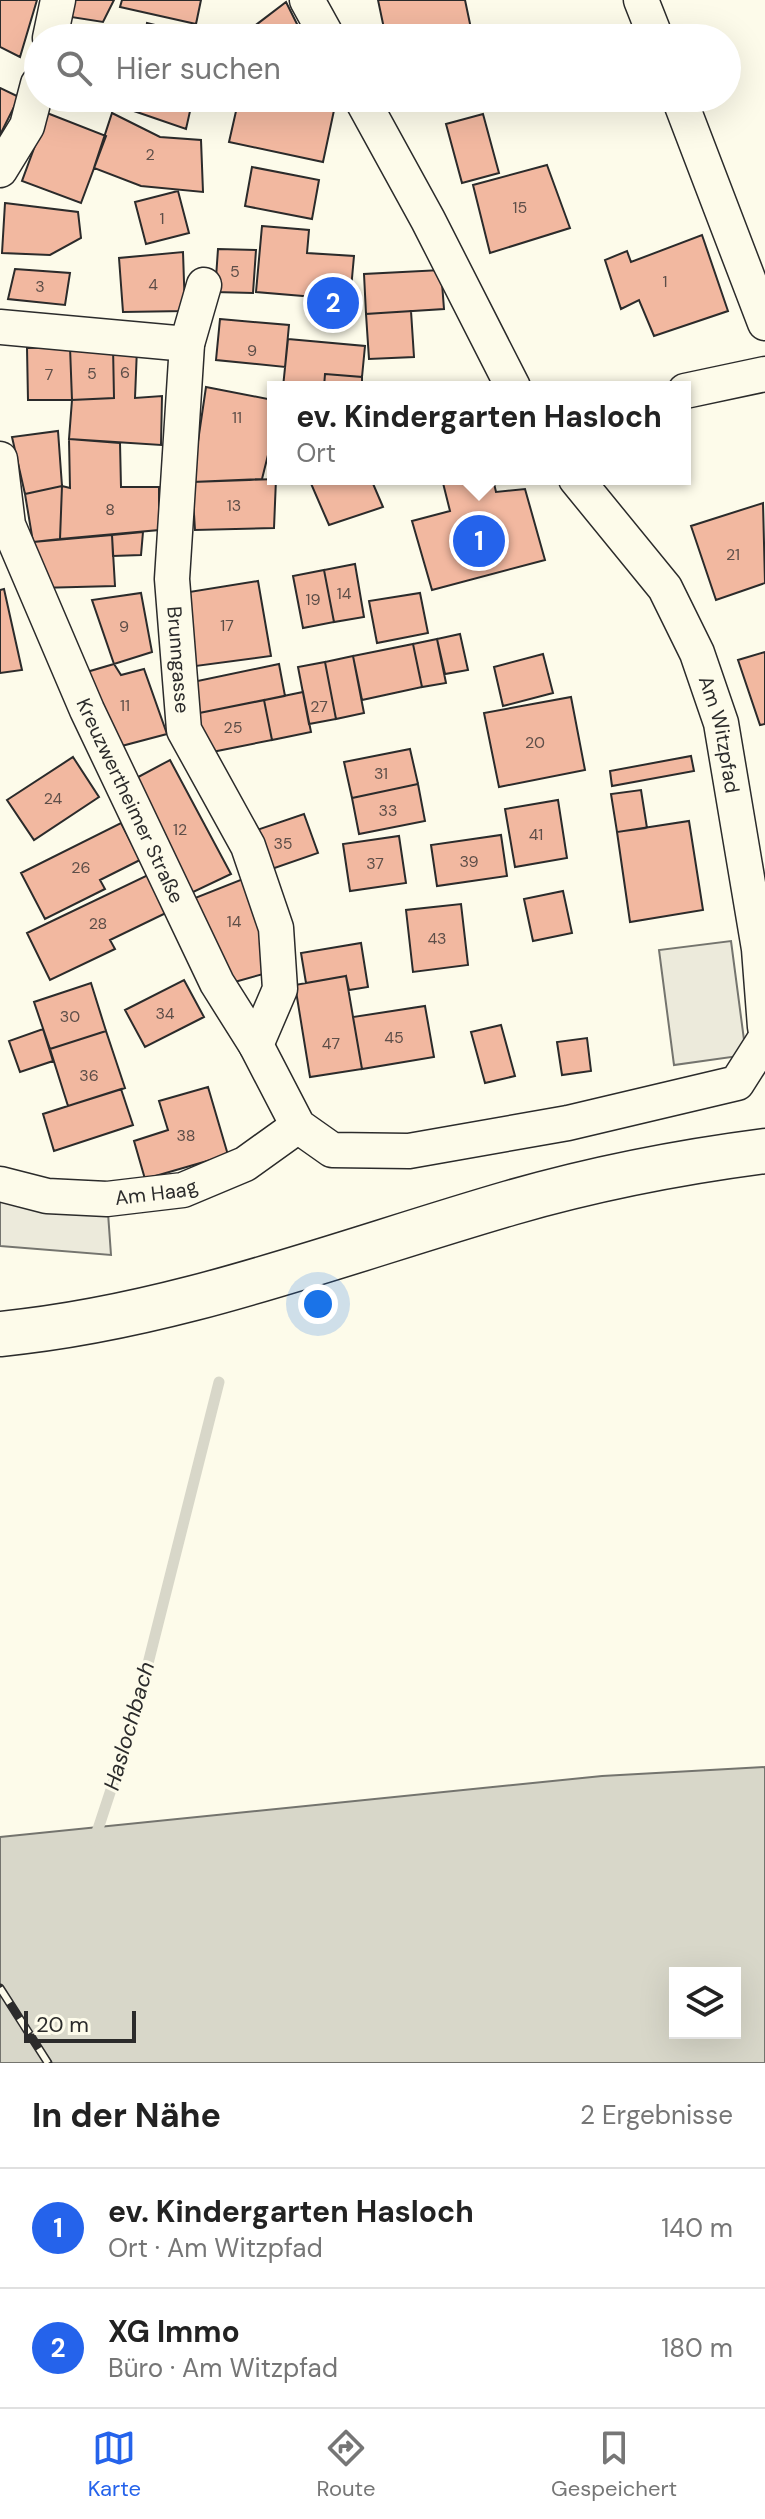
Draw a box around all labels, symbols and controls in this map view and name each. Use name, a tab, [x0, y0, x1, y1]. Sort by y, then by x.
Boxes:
search box	[24, 24, 741, 112]
icon: search	[52, 46, 96, 90]
text: Hier suchen	[116, 49, 281, 88]
house number: 2	[145, 144, 155, 165]
house number: 15	[513, 197, 527, 218]
house number: 1	[160, 208, 165, 229]
house number: 5	[230, 261, 240, 282]
house number: 1	[663, 271, 668, 292]
pin: 2	[307, 273, 359, 333]
house number: 4	[148, 274, 158, 295]
house number: 3	[35, 276, 45, 297]
house number: 9	[247, 340, 257, 361]
house number: 6	[120, 362, 130, 383]
house number: 5	[87, 363, 97, 384]
house number: 7	[45, 364, 53, 385]
popup	[267, 381, 691, 485]
text: ev. Kindergarten Hasloch	[296, 397, 662, 436]
house number: 11	[232, 407, 242, 428]
text: Ort	[296, 436, 336, 470]
house number: 13	[227, 495, 241, 516]
house number: 8	[105, 499, 115, 520]
pin: 1	[453, 511, 505, 571]
house number: 21	[726, 544, 740, 565]
house number: 14	[337, 583, 352, 604]
house number: 19	[305, 589, 321, 610]
street label: Brunngasse	[161, 605, 196, 714]
house number: 17	[220, 615, 234, 636]
house number: 9	[119, 616, 129, 637]
street label: Am Witzpfad	[693, 672, 746, 795]
street label: Kreuzwertheimer Straße	[70, 694, 190, 907]
house number: 11	[120, 695, 130, 716]
house number: 27	[310, 696, 328, 717]
house number: 25	[224, 717, 242, 738]
house number: 20	[525, 732, 545, 753]
house number: 31	[374, 763, 388, 784]
house number: 24	[44, 788, 63, 809]
house number: 33	[379, 800, 397, 821]
house number: 12	[173, 819, 187, 840]
house number: 41	[529, 824, 543, 845]
house number: 35	[273, 833, 293, 854]
house number: 39	[459, 851, 479, 872]
house number: 37	[366, 853, 384, 874]
house number: 26	[71, 857, 91, 878]
house number: 14	[227, 911, 242, 932]
house number: 28	[89, 913, 107, 934]
house number: 43	[427, 928, 447, 949]
house number: 34	[155, 1003, 175, 1024]
house number: 30	[60, 1006, 80, 1027]
house number: 45	[384, 1027, 404, 1048]
house number: 47	[322, 1033, 340, 1054]
house number: 36	[79, 1065, 99, 1086]
house number: 38	[176, 1125, 196, 1146]
street label: Am Haag	[113, 1172, 201, 1211]
your location	[298, 1284, 338, 1324]
water label: Haslochbach	[97, 1658, 161, 1794]
map controls	[669, 1967, 741, 2039]
button: layers	[669, 1967, 741, 2039]
scale bar	[24, 2007, 136, 2043]
text: 20 m	[36, 2010, 89, 2039]
text: In der Nähe	[32, 2093, 221, 2138]
text: 2 Ergebnisse	[580, 2098, 733, 2132]
text: ev. Kindergarten Hasloch	[108, 2192, 474, 2231]
text: 1	[53, 2211, 63, 2245]
text: 140 m	[661, 2211, 733, 2245]
text: Ort · Am Witzpfad	[108, 2231, 323, 2265]
text: XG Immo	[108, 2312, 240, 2351]
text: 2	[50, 2331, 66, 2365]
text: 180 m	[661, 2331, 733, 2365]
text: Büro · Am Witzpfad	[108, 2351, 338, 2385]
tab: Karte	[88, 2426, 141, 2503]
tab: Route	[317, 2426, 375, 2503]
tab: Gespeichert	[551, 2426, 677, 2503]

